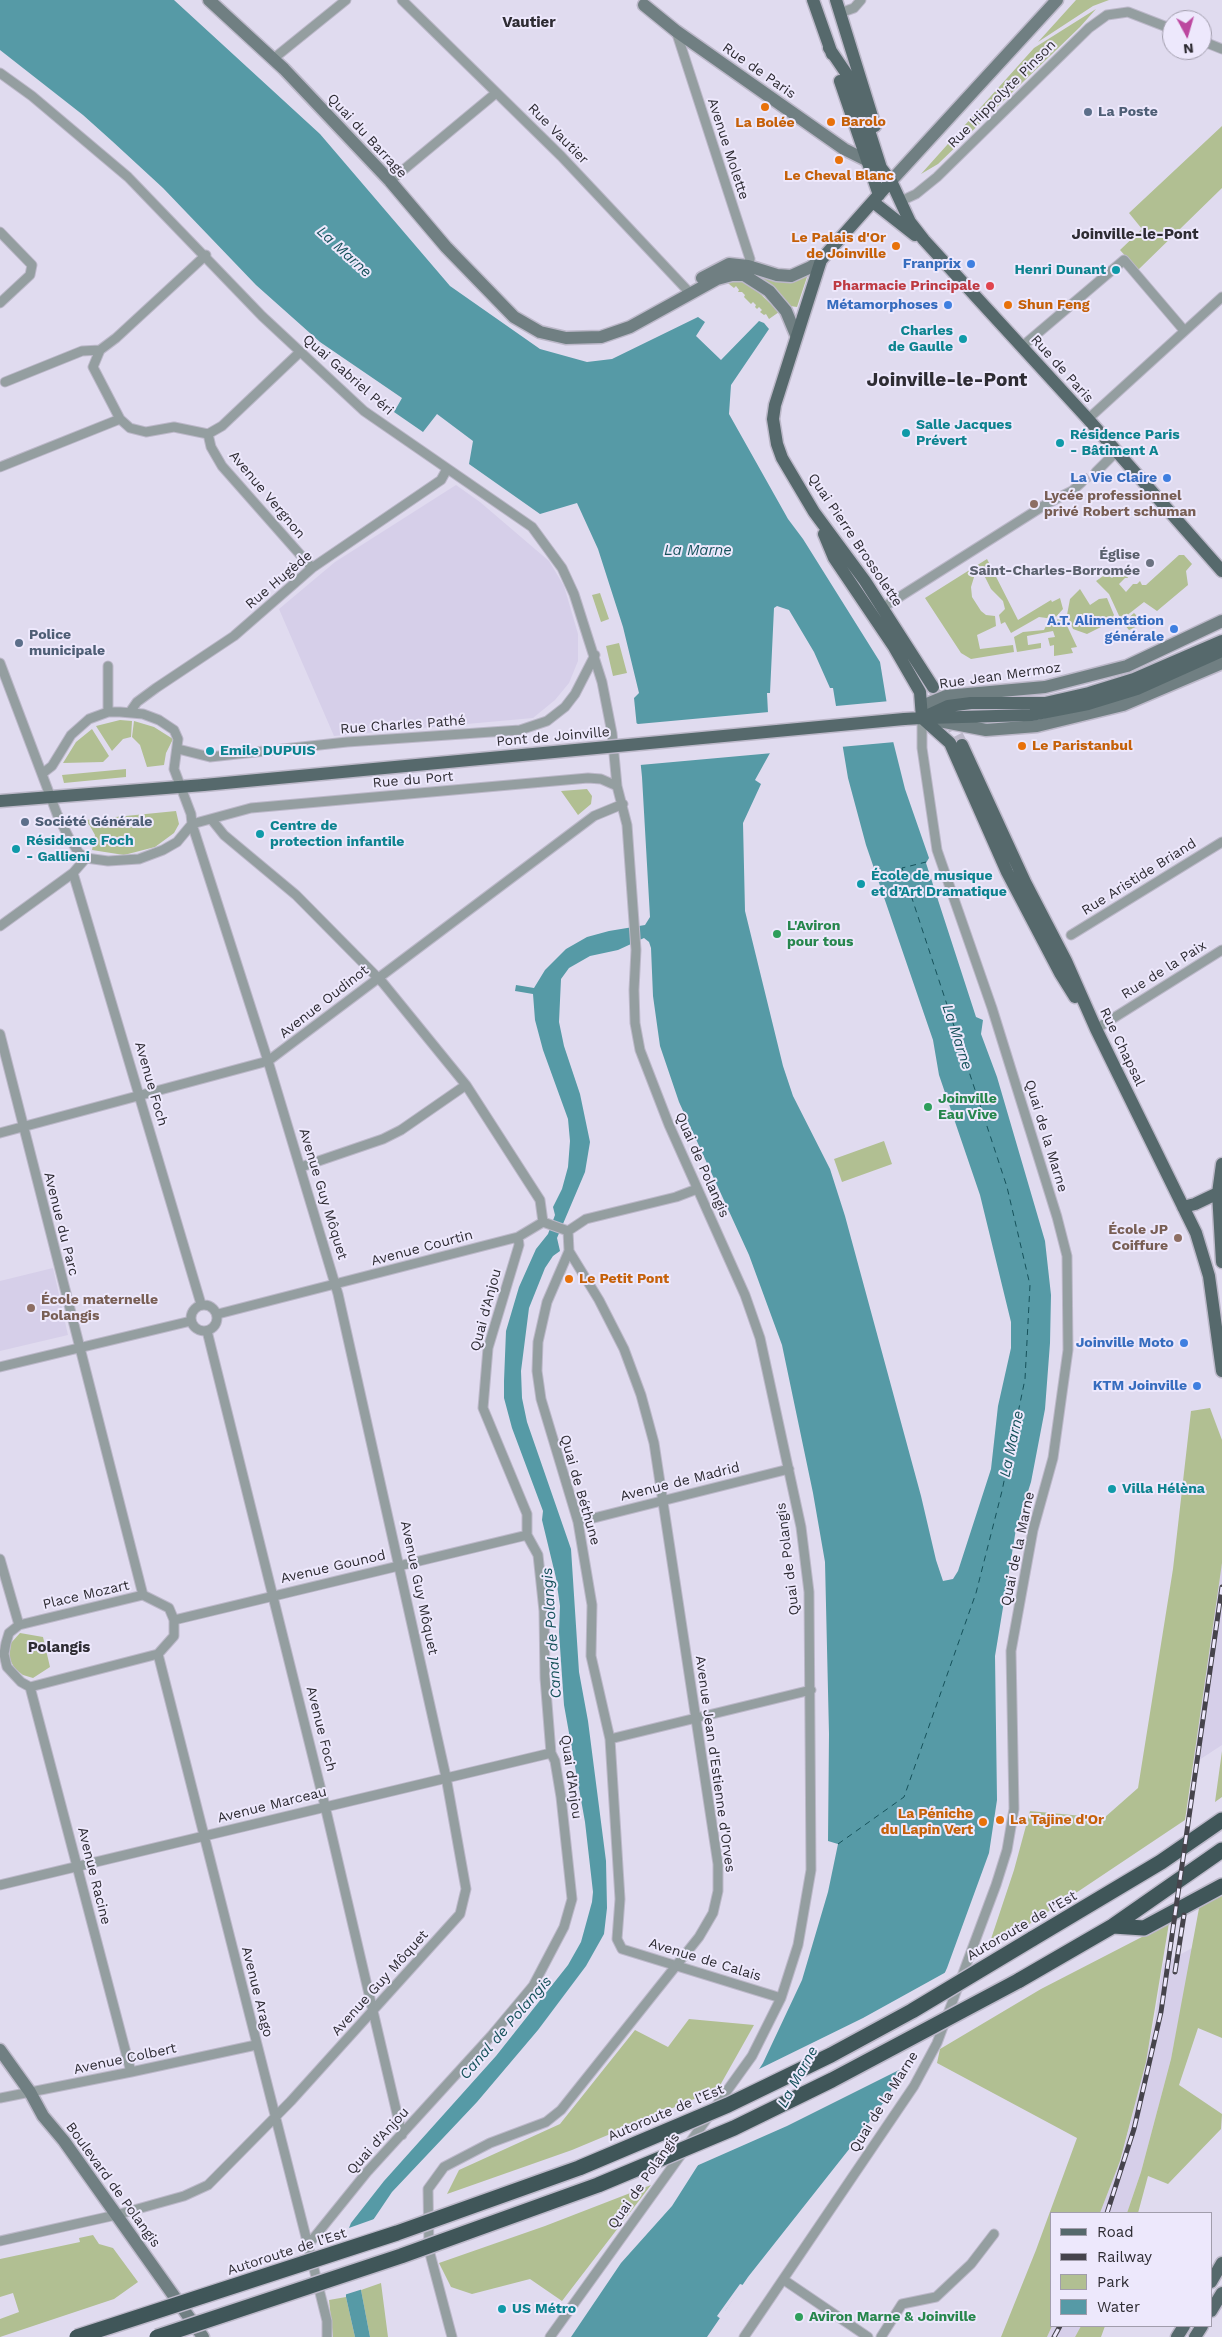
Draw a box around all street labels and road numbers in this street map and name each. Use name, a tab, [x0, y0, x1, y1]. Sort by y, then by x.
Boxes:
street label: Rue Hippolyte Pinson	[944, 36, 1060, 152]
street label: Rue de Paris	[719, 40, 799, 102]
street label: Quai du Barrage	[324, 90, 410, 182]
street label: Avenue Molette	[704, 96, 752, 202]
street label: Rue Vautier	[524, 100, 592, 168]
street label: Quai Gabriel Péri	[299, 331, 397, 419]
street label: Rue de Paris	[1027, 332, 1097, 406]
street label: Avenue Vergnon	[225, 448, 309, 542]
street label: Quai Pierre Brossolette	[804, 470, 906, 610]
street label: Rue Hugède	[242, 547, 316, 613]
street label: Rue Jean Mermoz	[938, 659, 1062, 693]
street label: Rue Charles Pathé	[340, 712, 466, 738]
street label: Pont de Joinville	[496, 724, 610, 750]
street label: Rue du Port	[372, 768, 454, 792]
street label: Rue Aristide Briand	[1079, 835, 1199, 919]
street label: Rue de la Paix	[1118, 937, 1210, 1003]
street label: Avenue Oudinot	[276, 962, 372, 1042]
street label: Rue Chapsal	[1096, 1005, 1148, 1089]
street label: Avenue Foch	[131, 1040, 171, 1128]
street label: Quai de la Marne	[1021, 1078, 1071, 1194]
street label: Quai de Polangis	[671, 1110, 733, 1220]
street label: Avenue Guy Môquet	[295, 1126, 351, 1262]
street label: Avenue du Parc	[40, 1170, 82, 1278]
street label: Avenue Courtin	[369, 1226, 475, 1270]
street label: Quai d'Anjou	[467, 1267, 505, 1353]
street label: Quai de Béthune	[556, 1433, 604, 1547]
street label: Avenue de Madrid	[618, 1459, 742, 1505]
street label: Quai de la Marne	[998, 1490, 1038, 1608]
street label: Quai de Polangis	[773, 1502, 803, 1616]
street label: Avenue Guy Môquet	[397, 1520, 441, 1656]
street label: Avenue Gounod	[279, 1547, 387, 1587]
street label: Place Mozart	[41, 1577, 131, 1613]
street label: Avenue Jean d'Estienne d'Orves	[691, 1655, 739, 1873]
street label: Avenue Foch	[302, 1685, 340, 1773]
street label: Quai d'Anjou	[557, 1734, 585, 1820]
street label: Avenue Marceau	[216, 1783, 328, 1827]
street label: Avenue Racine	[74, 1826, 114, 1926]
street label: Autoroute de l’Est	[964, 1888, 1080, 1964]
street label: Avenue Guy Môquet	[328, 1927, 432, 2039]
street label: Avenue de Calais	[647, 1935, 763, 1985]
street label: Avenue Arago	[238, 1945, 276, 2039]
street label: Avenue Colbert	[72, 2040, 178, 2078]
street label: Quai de la Marne	[846, 2048, 922, 2156]
street label: Autoroute de l’Est	[605, 2081, 727, 2145]
street label: Quai d'Anjou	[343, 2104, 413, 2178]
street label: Boulevard de Polangis	[62, 2119, 164, 2251]
street label: Quai de Polangis	[605, 2130, 683, 2232]
street label: Autoroute de l’Est	[225, 2225, 349, 2279]

